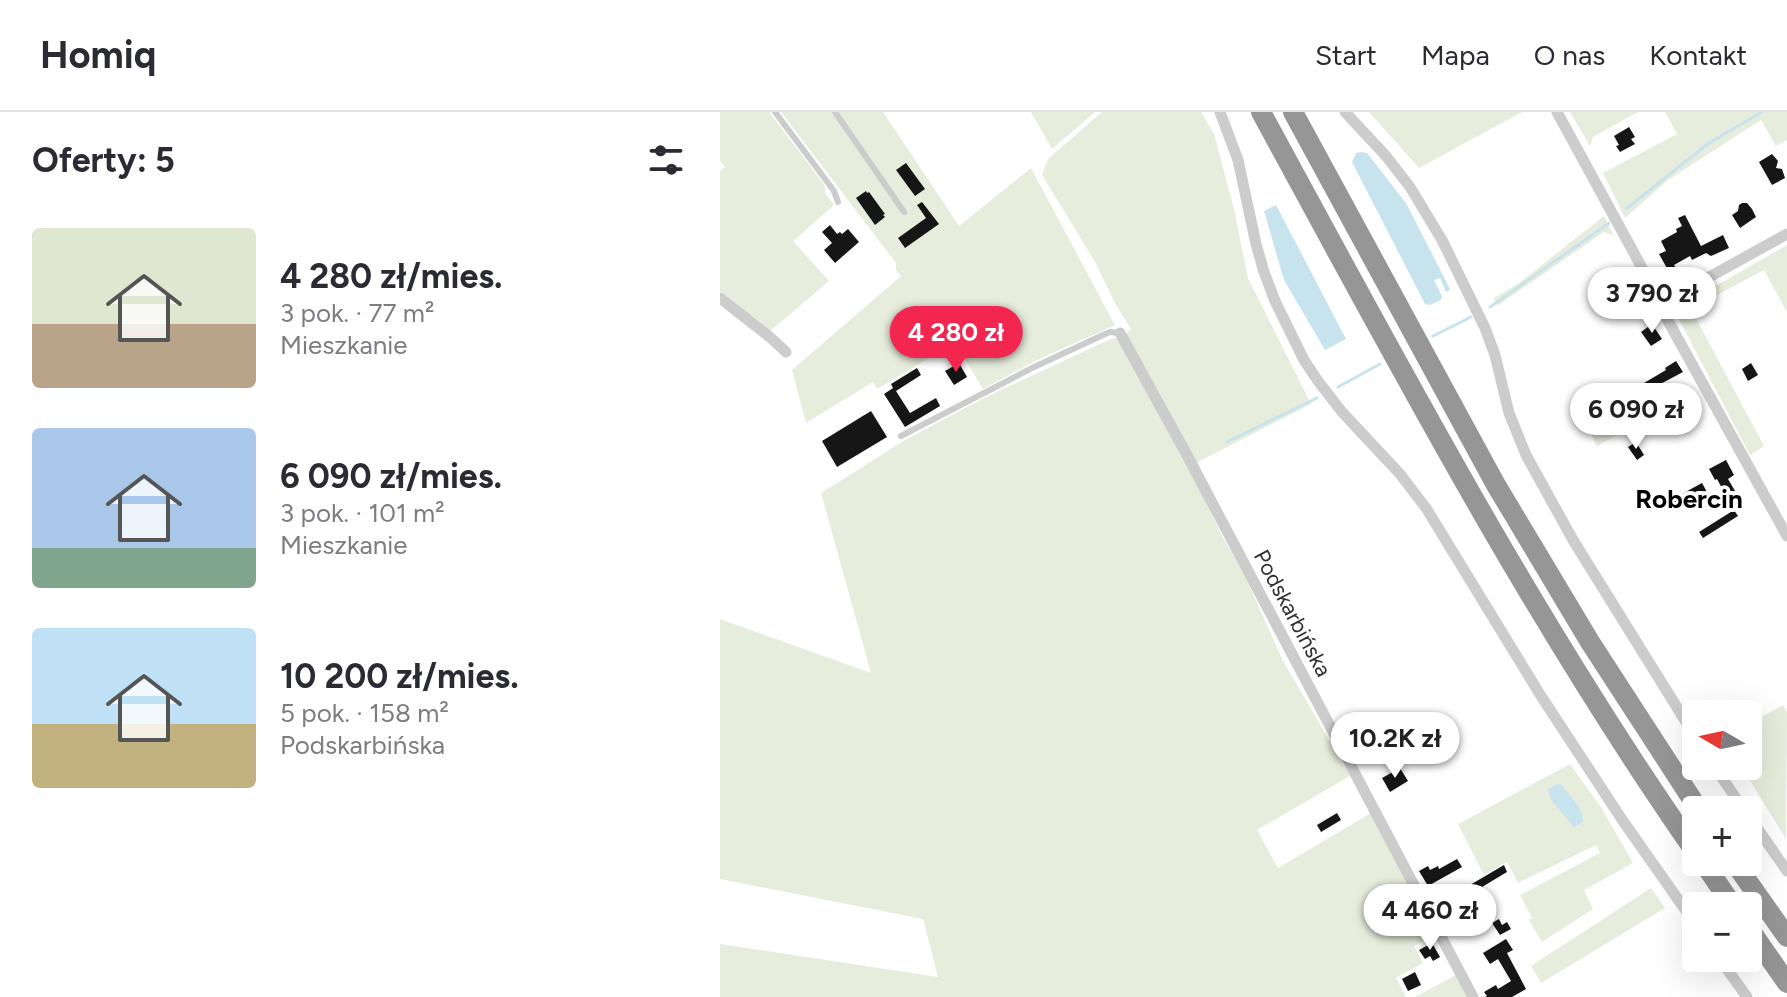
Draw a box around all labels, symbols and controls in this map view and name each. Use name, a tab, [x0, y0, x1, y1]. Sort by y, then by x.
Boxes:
text: Homiq	[40, 32, 156, 78]
text: Start	[1315, 38, 1377, 72]
text: Mapa	[1421, 38, 1490, 72]
text: O nas	[1534, 38, 1605, 72]
text: Kontakt	[1649, 38, 1747, 72]
icon: filters	[644, 138, 688, 182]
text: Oferty: 5	[32, 140, 175, 181]
text: 4 280 zł/mies.	[280, 256, 503, 297]
icon: home	[96, 260, 192, 356]
pin: 3 790 zł	[1569, 267, 1735, 335]
text: 3 790 zł	[1605, 277, 1699, 309]
text: 3 pok. · 77 m²	[280, 297, 434, 329]
pin: 4 280 zł	[873, 306, 1039, 374]
text: 4 280 zł	[908, 316, 1004, 348]
text: Mieszkanie	[280, 329, 407, 361]
pin: 6 090 zł	[1553, 383, 1719, 451]
text: 6 090 zł	[1588, 393, 1684, 425]
text: 6 090 zł/mies.	[280, 456, 502, 497]
icon: home	[96, 460, 192, 556]
district label: Robercin	[1635, 483, 1743, 515]
text: 3 pok. · 101 m²	[280, 497, 445, 529]
text: Mieszkanie	[280, 529, 407, 561]
street label: Podskarbińska	[1248, 545, 1337, 681]
text: 10 200 zł/mies.	[280, 656, 519, 697]
icon: home	[96, 660, 192, 756]
text: 5 pok. · 158 m²	[280, 697, 449, 729]
north arrow	[1682, 700, 1762, 780]
map controls	[1682, 700, 1762, 972]
pin: 10.2K zł	[1312, 712, 1478, 780]
text: 10.2K zł	[1349, 722, 1441, 754]
text: Podskarbińska	[280, 729, 445, 761]
button: +	[1682, 796, 1762, 876]
pin: 4 460 zł	[1347, 884, 1513, 952]
button: −	[1682, 892, 1762, 972]
text: 4 460 zł	[1381, 894, 1479, 926]

